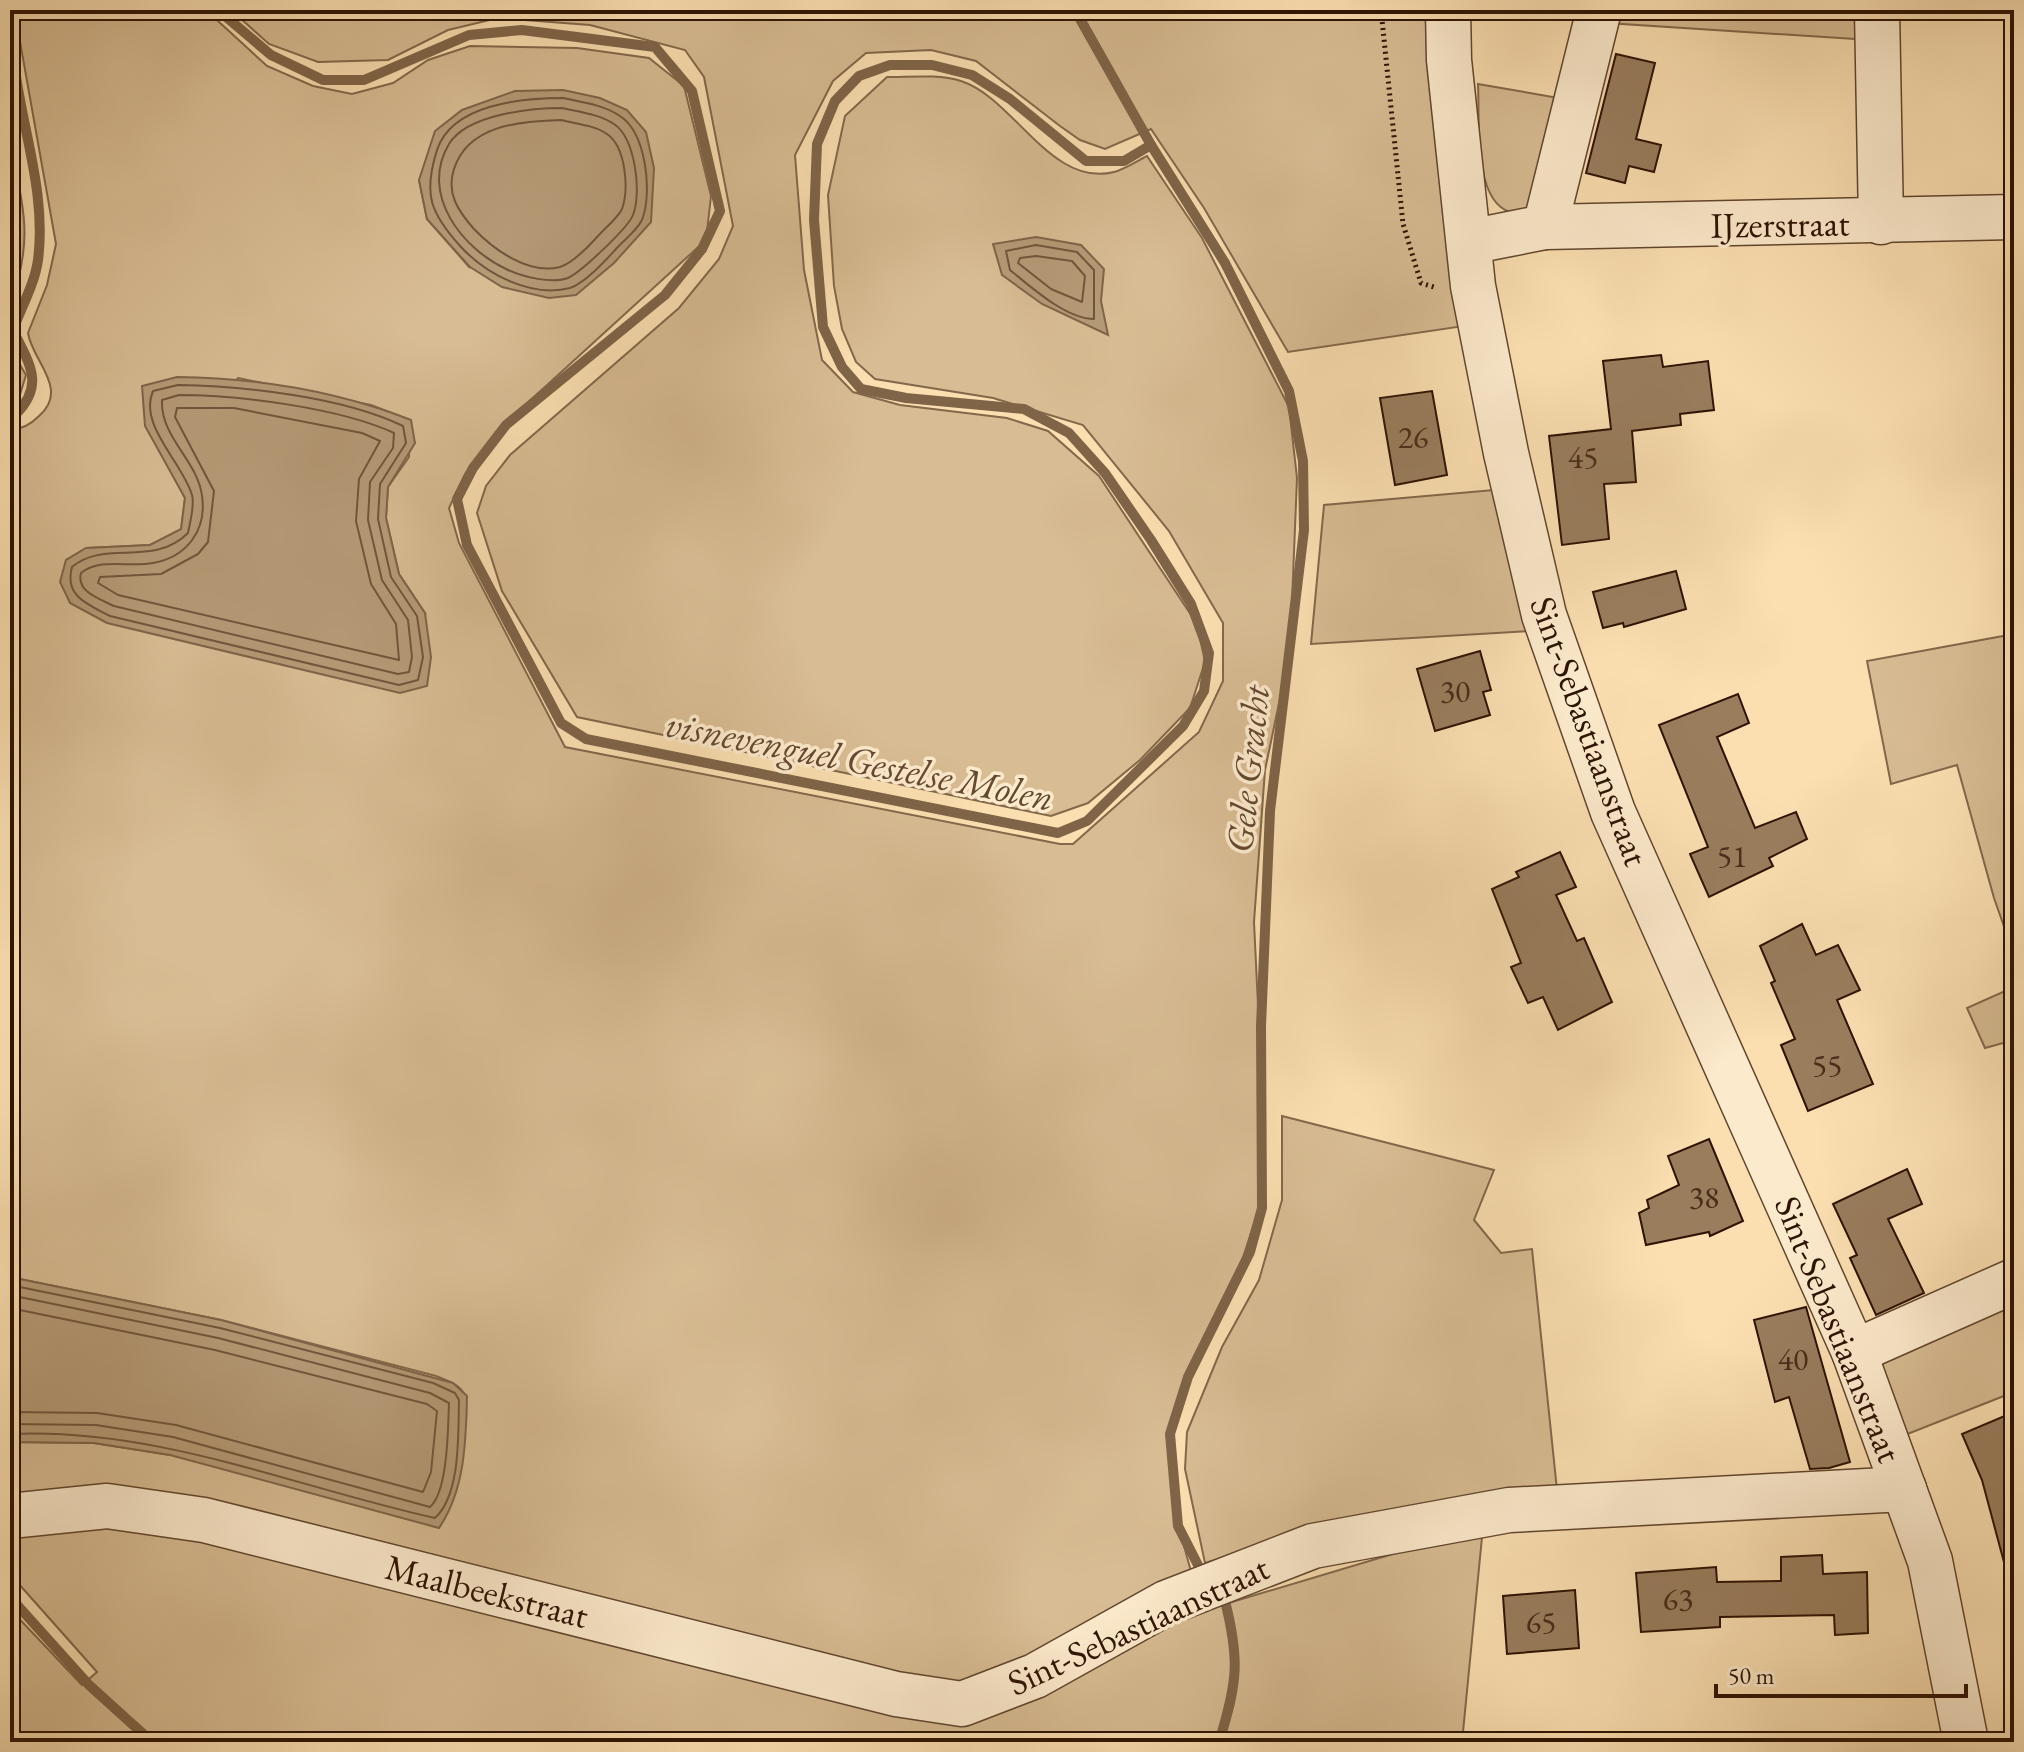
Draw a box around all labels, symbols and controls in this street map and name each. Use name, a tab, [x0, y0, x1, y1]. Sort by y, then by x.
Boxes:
street label: IJzerstraat	[1710, 199, 1851, 249]
house number: 26	[1398, 416, 1428, 458]
house number: 45	[1568, 436, 1598, 478]
street label: Sint-Sebastiaanstraat	[1519, 590, 1661, 873]
house number: 30	[1440, 670, 1470, 712]
water label: Gele Gracht	[1214, 681, 1280, 855]
water label: visnevenguel Gestelse Molen	[662, 698, 1058, 822]
house number: 51	[1717, 835, 1747, 877]
house number: 55	[1812, 1044, 1842, 1086]
house number: 38	[1689, 1176, 1719, 1218]
street label: Sint-Sebastiaanstraat	[1764, 1189, 1914, 1470]
house number: 40	[1778, 1338, 1808, 1380]
street label: Maalbeekstraat	[381, 1543, 594, 1639]
street label: Sint-Sebastiaanstraat	[1000, 1544, 1277, 1706]
house number: 63	[1663, 1578, 1693, 1620]
house number: 65	[1526, 1601, 1556, 1643]
scale bar	[1716, 1648, 1966, 1698]
text: 50 m	[1728, 1660, 1775, 1691]

